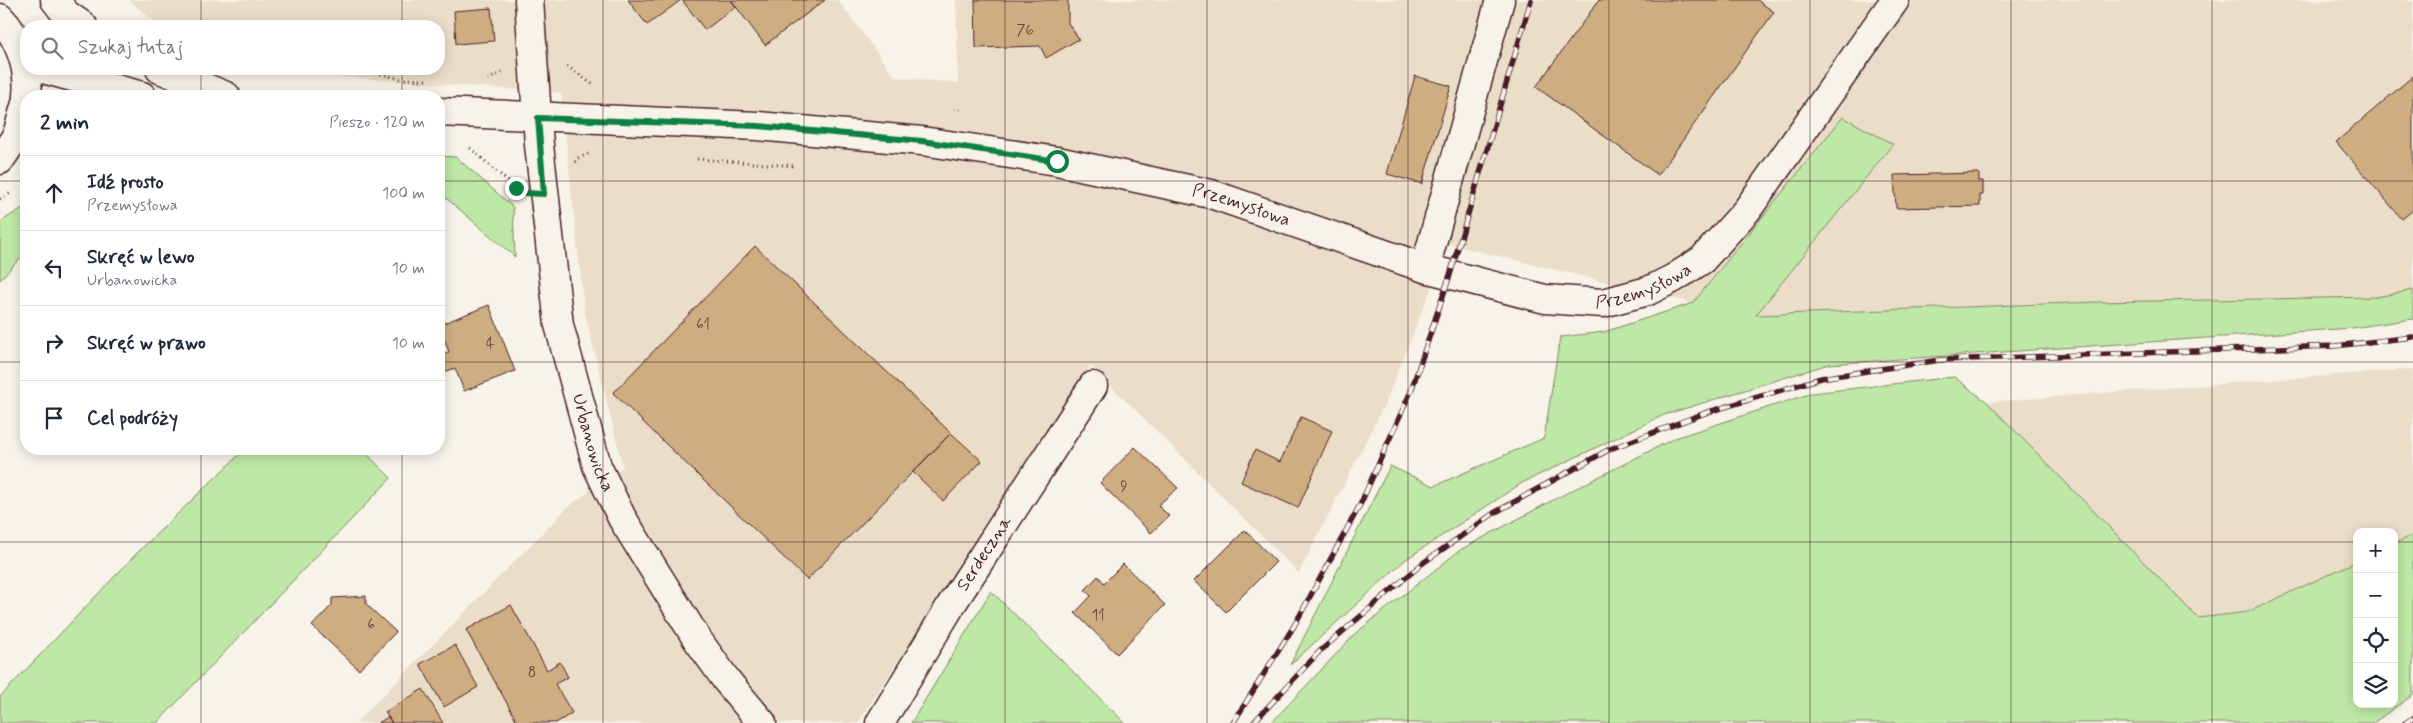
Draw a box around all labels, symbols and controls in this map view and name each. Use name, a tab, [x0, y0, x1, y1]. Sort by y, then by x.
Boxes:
search box	[20, 20, 445, 75]
house number: 76	[1016, 21, 1034, 41]
icon: search	[38, 34, 66, 62]
text: Szukaj tutaj	[78, 35, 183, 60]
text: 2 min	[40, 109, 89, 137]
text: Pieszo · 120 m	[329, 112, 425, 133]
route start	[1046, 150, 1069, 173]
text: Idź prosto	[87, 170, 164, 195]
route end	[505, 177, 528, 200]
street label: Przemysłowa	[1190, 178, 1293, 232]
icon: ahead	[40, 179, 68, 207]
text: 100 m	[382, 183, 425, 204]
text: Przemysłowa	[87, 195, 178, 216]
text: Skręć w lewo	[87, 245, 195, 270]
icon: left	[40, 254, 68, 282]
text: 10 m	[392, 258, 425, 279]
street label: Przemysłowa	[1595, 258, 1696, 315]
text: Urbanowicka	[87, 270, 177, 291]
house number: 61	[696, 315, 710, 335]
icon: right	[40, 329, 68, 357]
text: Skręć w prawo	[87, 331, 206, 356]
text: 10 m	[392, 333, 425, 354]
house number: 4	[486, 334, 495, 354]
street label: Urbanowicka	[566, 391, 620, 496]
icon: arrive	[40, 404, 68, 432]
text: Cel podróży	[87, 406, 178, 431]
house number: 9	[1120, 477, 1128, 497]
street label: Serdeczna	[951, 511, 1018, 596]
map controls	[2353, 528, 2398, 708]
button: +	[2353, 528, 2398, 573]
button: −	[2353, 573, 2398, 618]
house number: 11	[1091, 606, 1105, 626]
house number: 6	[367, 615, 375, 635]
button: locate	[2353, 618, 2398, 663]
house number: 8	[528, 663, 536, 683]
button: layers	[2353, 663, 2398, 708]

